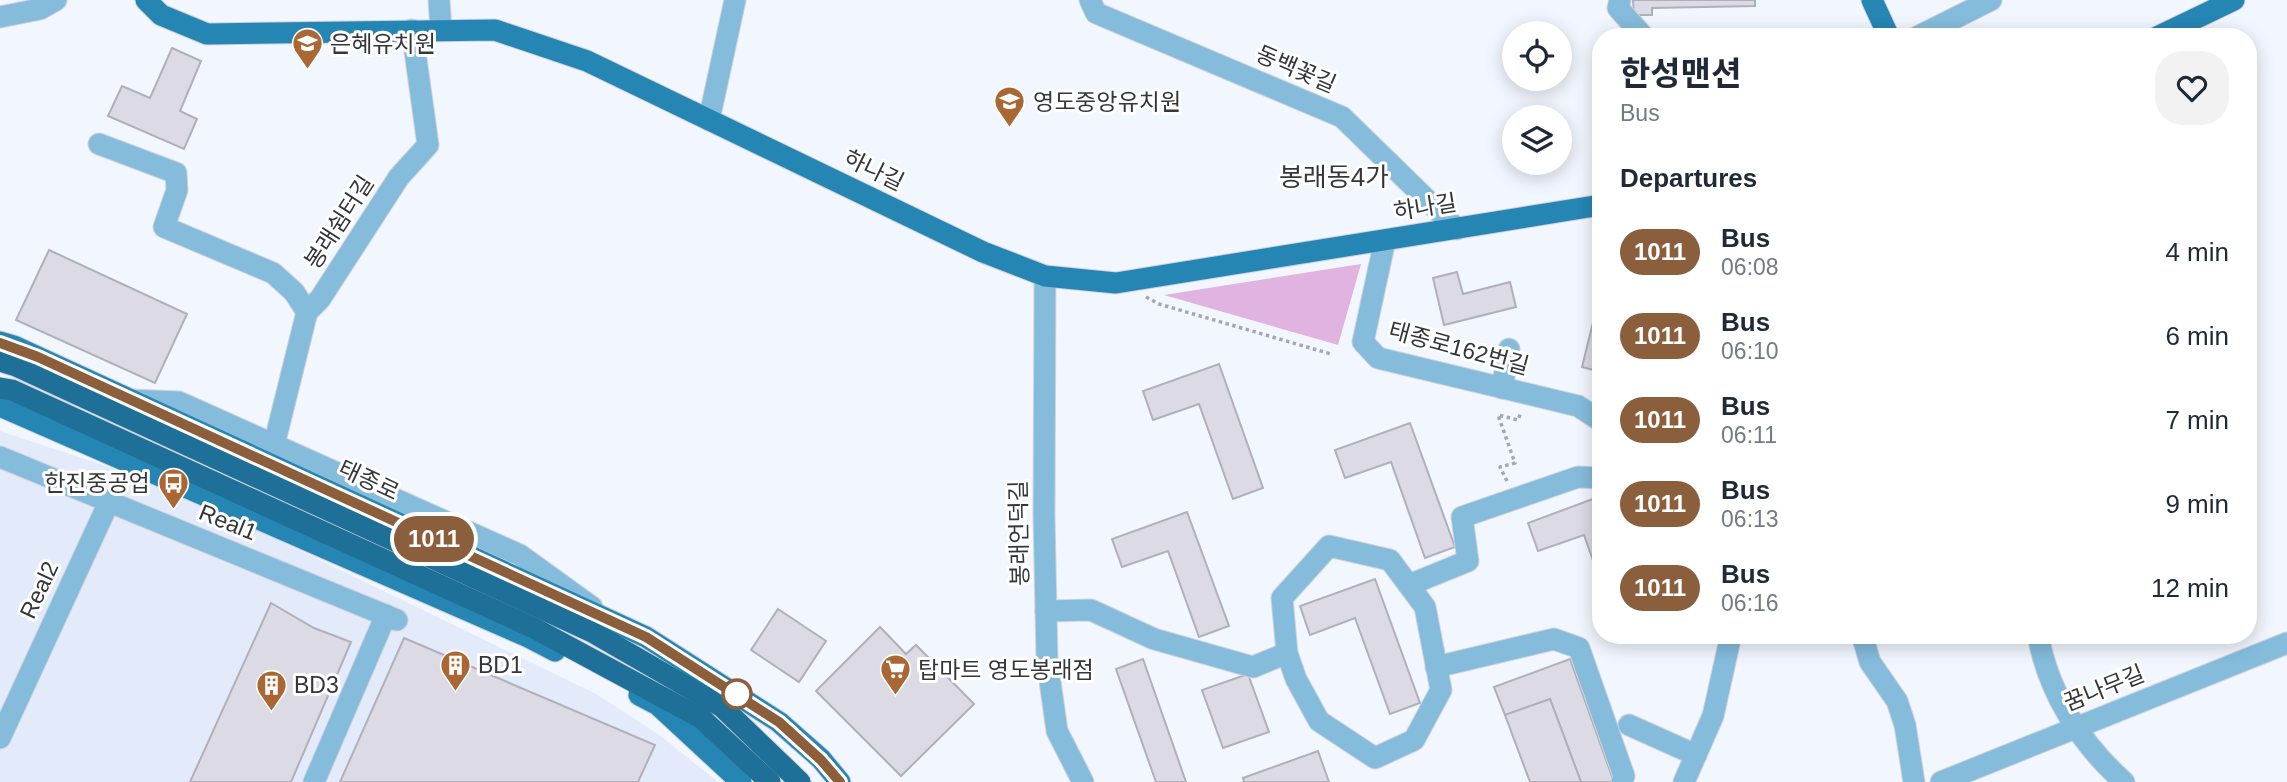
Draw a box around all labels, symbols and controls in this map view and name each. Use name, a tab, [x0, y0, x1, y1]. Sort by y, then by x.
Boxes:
map controls	[1502, 21, 1572, 175]
button: locate	[1502, 21, 1572, 91]
school or university icon: 은혜유치원	[290, 27, 324, 71]
place label: 은혜유치원	[330, 31, 436, 57]
street label: 동백꽃길	[1252, 40, 1340, 98]
button: heart	[2155, 51, 2229, 125]
text: 한성맨션	[1620, 55, 1741, 92]
school or university icon: 영도중앙유치원	[993, 85, 1027, 129]
place label: 영도중앙유치원	[1033, 89, 1181, 115]
text: Bus	[1620, 100, 1660, 126]
button: layers	[1502, 105, 1572, 175]
street label: 하나길	[840, 144, 908, 196]
district label: 봉래동4가	[1279, 162, 1389, 192]
text: Departures	[1620, 163, 1757, 193]
street label: 봉래쉼터길	[299, 171, 379, 273]
street label: 하나길	[1392, 189, 1458, 225]
text: Bus	[1721, 223, 1770, 253]
text: 4 min	[2165, 237, 2229, 267]
text: 1011	[1634, 238, 1686, 265]
text: 06:08	[1721, 254, 1779, 280]
text: Bus	[1721, 307, 1770, 337]
street label: 태종로162번길	[1386, 317, 1532, 379]
text: 6 min	[2165, 321, 2229, 351]
text: 1011	[1634, 322, 1686, 349]
text: 06:10	[1721, 338, 1779, 364]
text: Bus	[1721, 391, 1770, 421]
text: 7 min	[2165, 405, 2229, 435]
text: 1011	[1634, 406, 1686, 433]
text: 06:11	[1721, 422, 1777, 448]
street label: 태종로	[335, 455, 403, 505]
bus stop icon: 한진중공업	[156, 466, 190, 510]
place label: 한진중공업	[44, 470, 150, 496]
text: Bus	[1721, 475, 1770, 505]
street label: 봉래언덕길	[1005, 480, 1033, 586]
text: 9 min	[2165, 489, 2229, 519]
text: 1011	[1634, 490, 1686, 517]
street label: Real1	[195, 499, 261, 545]
text: 06:13	[1721, 506, 1779, 532]
line badge: 1011	[385, 516, 483, 562]
text: 1011	[408, 525, 460, 552]
street label: Real2	[15, 557, 63, 623]
text: Bus	[1721, 559, 1770, 589]
text: 12 min	[2151, 573, 2229, 603]
text: 1011	[1634, 574, 1686, 601]
text: 06:16	[1721, 590, 1779, 616]
building icon: BD1	[438, 648, 472, 692]
place label: BD1	[478, 652, 523, 678]
supermarket icon: 탑마트 영도봉래점	[878, 653, 912, 697]
place label: 탑마트 영도봉래점	[918, 657, 1094, 683]
street label: 꿈나무길	[2060, 660, 2148, 716]
building icon: BD3	[254, 668, 288, 712]
place label: BD3	[294, 672, 339, 698]
unlabelled marker	[722, 679, 752, 709]

